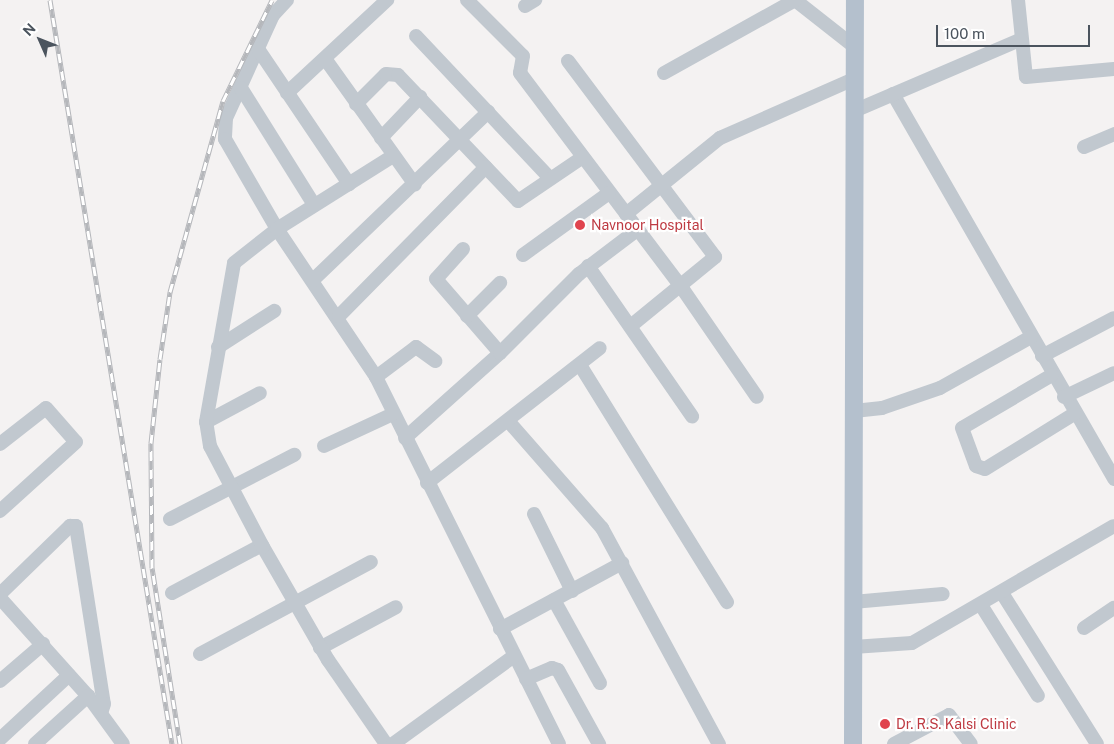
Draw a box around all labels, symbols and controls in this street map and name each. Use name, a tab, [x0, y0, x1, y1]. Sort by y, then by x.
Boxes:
north arrow	[15, 15, 65, 65]
scale bar	[939, 15, 1093, 47]
text: N	[20, 20, 39, 39]
text: 100 m	[944, 25, 985, 42]
place label: Navnoor Hospital	[591, 217, 704, 233]
marker: Navnoor Hospital	[573, 218, 587, 232]
place label: Dr. R.S. Kalsi Clinic	[896, 716, 1017, 732]
marker: Dr. R.S. Kalsi Clinic	[878, 717, 892, 731]

